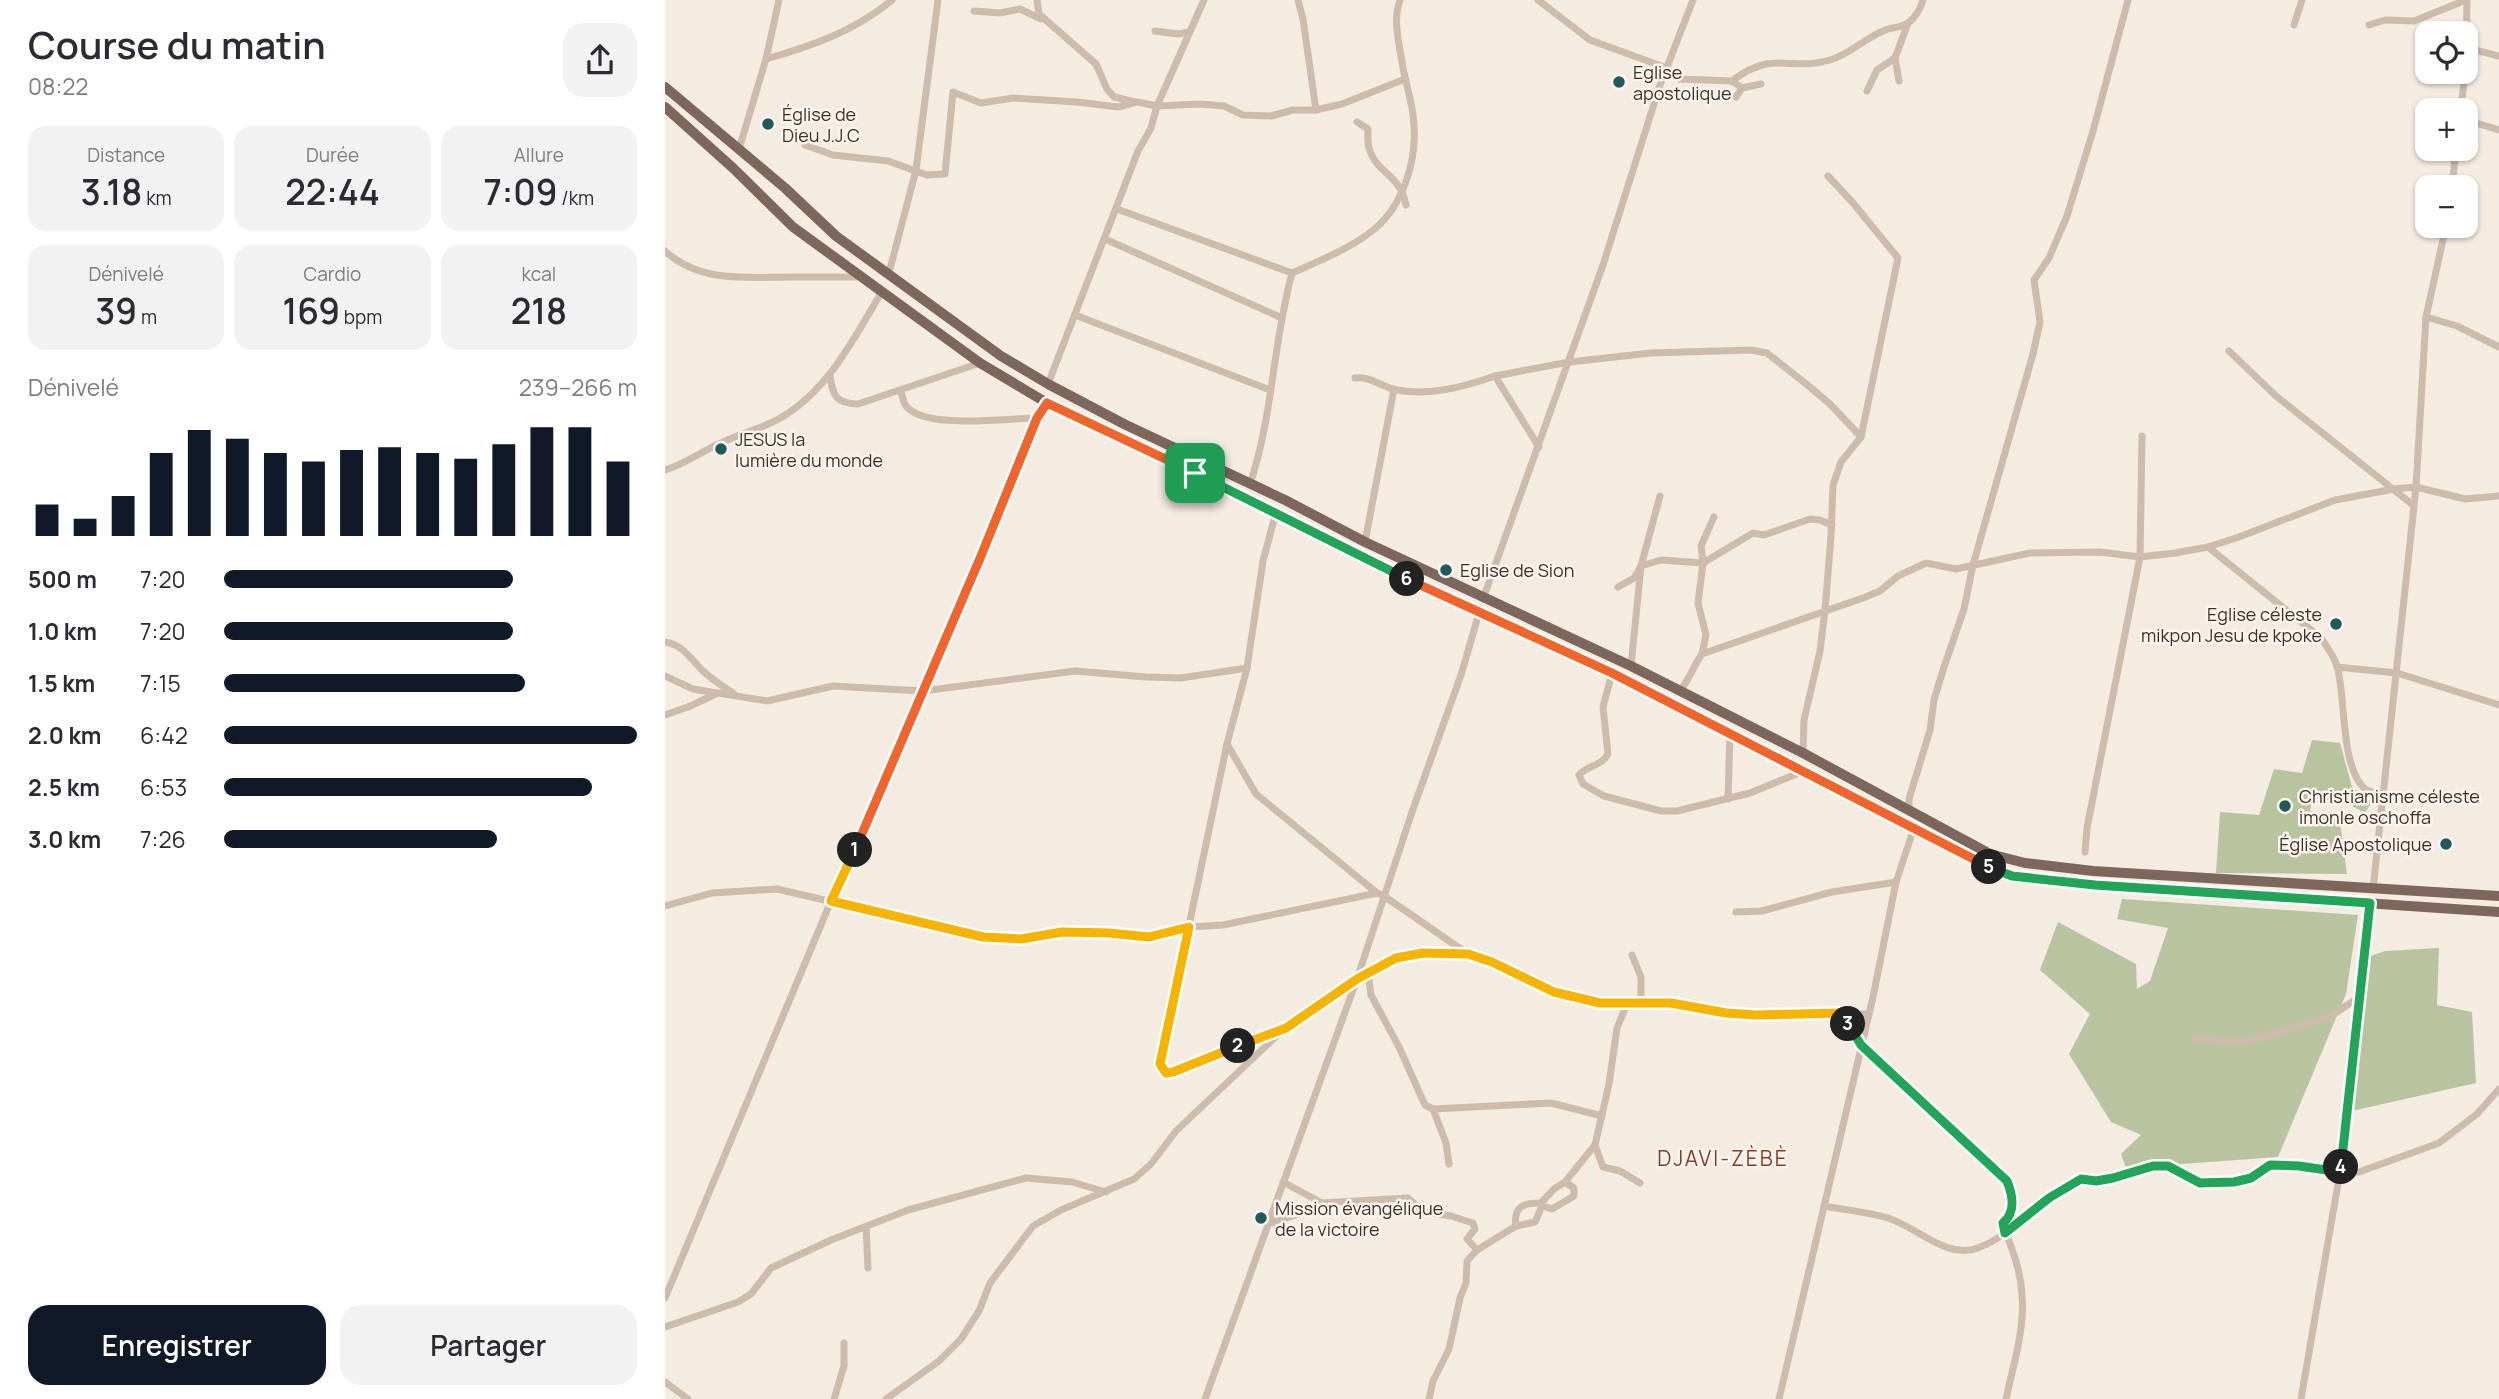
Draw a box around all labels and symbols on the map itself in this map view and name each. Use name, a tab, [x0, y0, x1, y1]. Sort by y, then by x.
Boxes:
place label: Eglise apostolique	[1633, 60, 1731, 105]
marker: Eglise apostolique	[1611, 74, 1627, 90]
place label: Église de Dieu J.J.C	[782, 102, 860, 147]
marker: Église de Dieu J.J.C	[760, 116, 776, 132]
place label: JESUS la lumière du monde	[735, 427, 883, 472]
marker: JESUS la lumière du monde	[713, 441, 729, 457]
pin	[1165, 443, 1225, 503]
place label: Eglise de Sion	[1460, 558, 1574, 582]
pin: 6	[1389, 562, 1425, 596]
marker: Eglise de Sion	[1438, 562, 1454, 578]
place label: Eglise céleste mikpon Jesu de kpoke	[2141, 602, 2322, 647]
marker: Eglise céleste mikpon Jesu de kpoke	[2328, 616, 2344, 632]
place label: Christianisme céleste imonle oschoffa	[2299, 784, 2480, 829]
marker: Christianisme céleste imonle oschoffa	[2277, 798, 2293, 814]
pin: 1	[837, 832, 873, 868]
place label: Église Apostolique	[2279, 832, 2432, 856]
marker: Église Apostolique	[2438, 836, 2454, 852]
pin: 5	[1971, 850, 2007, 884]
pin: 3	[1831, 1006, 1865, 1042]
pin: 2	[1221, 1028, 1255, 1064]
district label: DJAVI-ZÈBÈ	[1657, 1144, 1789, 1172]
pin: 4	[2323, 1150, 2359, 1184]
place label: Mission évangélique de la victoire	[1275, 1196, 1443, 1241]
marker: Mission évangélique de la victoire	[1253, 1210, 1269, 1226]

